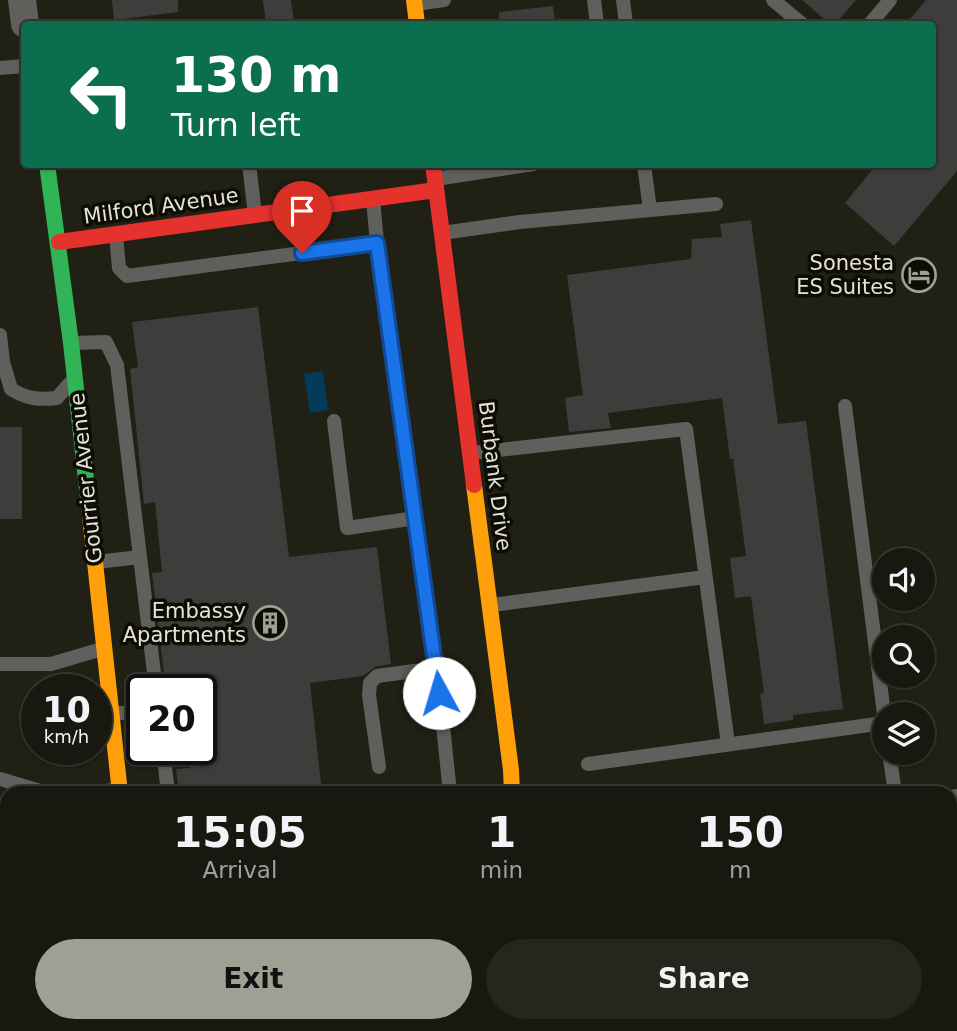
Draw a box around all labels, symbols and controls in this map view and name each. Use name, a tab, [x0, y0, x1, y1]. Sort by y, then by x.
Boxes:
text: 130 m	[171, 47, 341, 104]
icon: left	[56, 49, 147, 140]
text: Turn left	[171, 106, 301, 144]
pin	[272, 181, 332, 253]
street label: Milford Avenue	[82, 183, 240, 229]
icon: arrive	[283, 192, 321, 230]
place label: Sonesta ES Suites	[796, 251, 894, 299]
hotel icon: Sonesta ES Suites	[900, 256, 938, 294]
street label: Gourrier Avenue	[65, 392, 107, 564]
street label: Burbank Drive	[474, 400, 516, 552]
map controls	[872, 548, 935, 765]
button: sound	[872, 548, 935, 611]
place label: Embassy Apartments	[123, 599, 246, 647]
building icon: Embassy Apartments	[251, 604, 289, 642]
button: search	[872, 625, 935, 688]
position arrow	[402, 656, 476, 730]
speed limit sign: 20	[126, 674, 217, 765]
text: 10	[42, 690, 91, 730]
button: layers	[872, 702, 935, 765]
text: km/h	[44, 726, 89, 747]
text: 15:05	[173, 808, 307, 857]
text: 1	[487, 808, 516, 857]
text: 150	[696, 808, 784, 857]
text: Arrival	[203, 857, 277, 883]
text: min	[480, 857, 523, 883]
text: m	[729, 857, 751, 883]
button: Exit	[35, 939, 472, 1019]
button: Share	[486, 939, 922, 1019]

